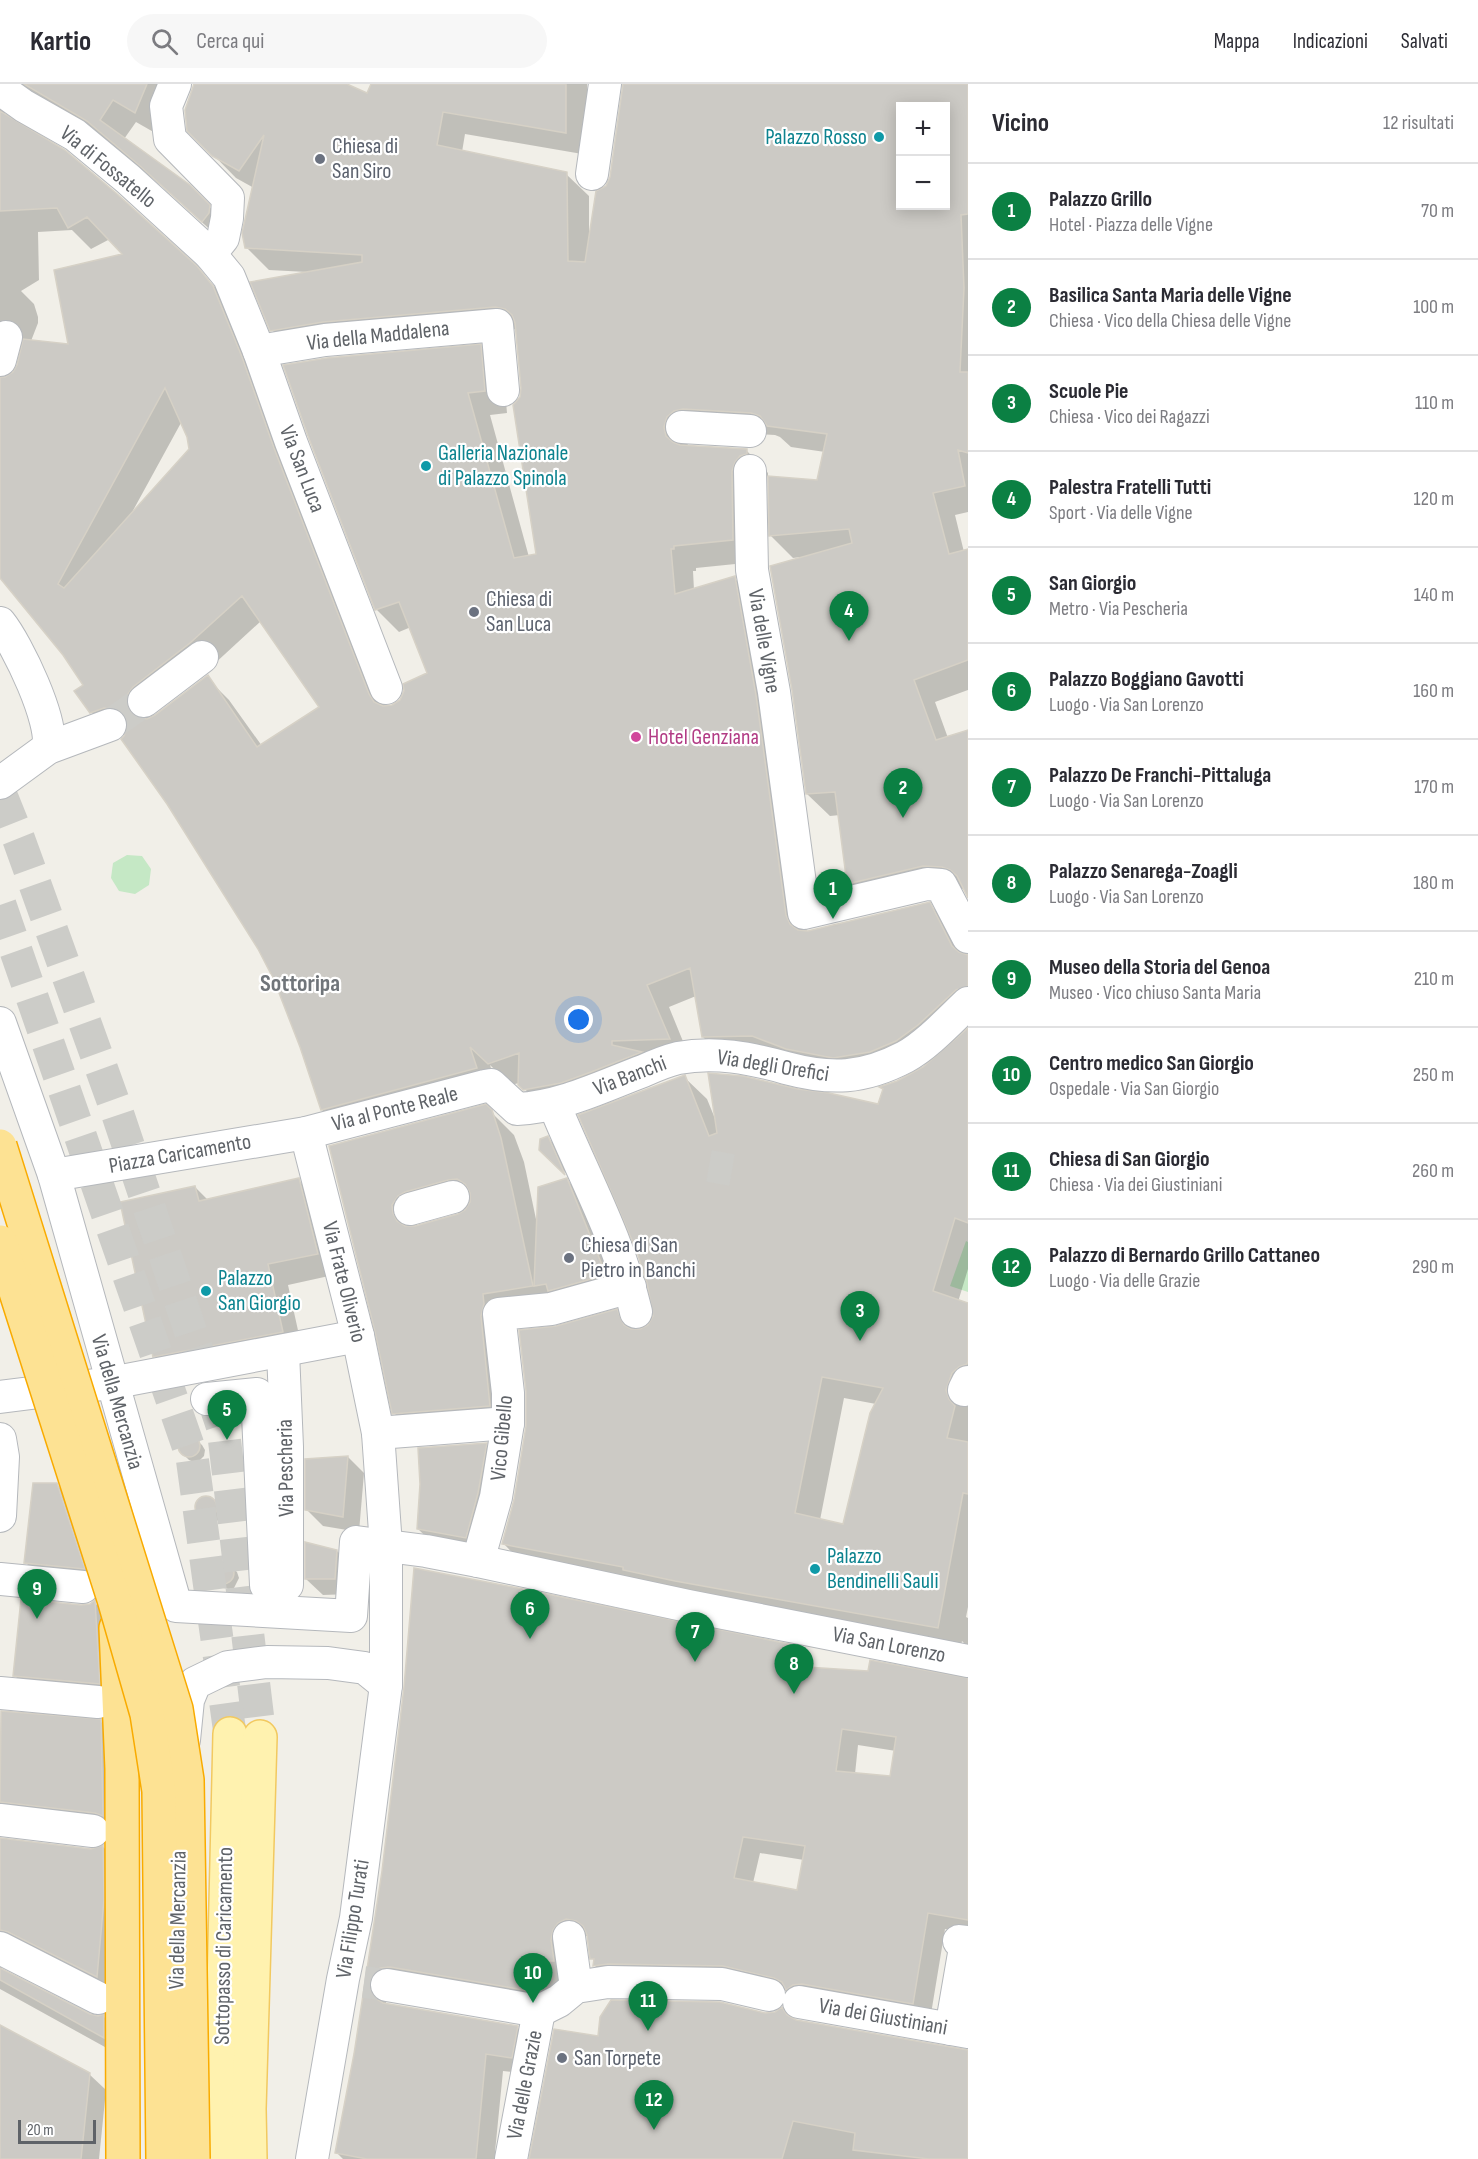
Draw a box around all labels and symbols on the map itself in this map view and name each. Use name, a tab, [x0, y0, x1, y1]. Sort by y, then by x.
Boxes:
street label: Via di Fossatello	[54, 120, 162, 214]
place label: Palazzo Rosso	[765, 124, 867, 151]
marker: Palazzo Rosso	[872, 130, 886, 144]
place label: Chiesa di San Siro	[332, 133, 398, 185]
marker: Chiesa di San Siro	[313, 152, 327, 166]
street label: Via della Maddalena	[305, 315, 451, 357]
street label: Via San Luca	[273, 422, 331, 516]
place label: Galleria Nazionale di Palazzo Spinola	[438, 440, 568, 492]
marker: Galleria Nazionale di Palazzo Spinola	[419, 459, 433, 473]
place label: Chiesa di San Luca	[486, 586, 552, 638]
street label: Via delle Vigne	[742, 587, 786, 695]
pin: 4	[830, 592, 868, 641]
marker: Chiesa di San Luca	[467, 605, 481, 619]
place label: Hotel Genziana	[648, 724, 759, 751]
marker: Hotel Genziana	[629, 730, 643, 744]
pin: 2	[884, 768, 922, 818]
pin: 1	[814, 870, 852, 919]
district label: Sottoripa	[260, 969, 340, 998]
your location	[564, 1005, 593, 1034]
street label: Via degli Orefici	[715, 1044, 831, 1088]
street label: Via Banchi	[590, 1050, 670, 1102]
street label: Via al Ponte Reale	[329, 1080, 461, 1138]
street label: Piazza Caricamento	[107, 1128, 253, 1180]
street label: Via Frate Oliverio	[316, 1219, 372, 1345]
place label: Chiesa di San Pietro in Banchi	[581, 1232, 696, 1284]
marker: Chiesa di San Pietro in Banchi	[562, 1251, 576, 1265]
place label: Palazzo San Giorgio	[218, 1265, 301, 1317]
marker: Palazzo San Giorgio	[199, 1284, 213, 1298]
pin: 3	[840, 1292, 880, 1341]
street label: Via della Mercanzia	[85, 1332, 149, 1472]
pin: 5	[208, 1390, 246, 1440]
street label: Vico Gibello	[485, 1394, 519, 1482]
street label: Via Pescheria	[272, 1419, 300, 1517]
place label: Palazzo Bendinelli Sauli	[827, 1543, 939, 1595]
marker: Palazzo Bendinelli Sauli	[808, 1562, 822, 1576]
pin: 9	[18, 1570, 57, 1619]
pin: 6	[510, 1590, 550, 1639]
pin: 7	[676, 1612, 714, 1662]
street label: Via San Lorenzo	[830, 1621, 948, 1669]
pin: 8	[774, 1644, 814, 1694]
street label: Sottopasso di Caricamento	[209, 1847, 239, 2045]
street label: Via della Mercanzia	[163, 1850, 193, 1990]
street label: Via Filippo Turati	[330, 1858, 376, 1980]
pin: 10	[514, 1954, 552, 2003]
pin: 11	[628, 1982, 668, 2031]
street label: Via dei Giustiniani	[817, 1992, 949, 2042]
street label: Via delle Grazie	[501, 2028, 549, 2142]
place label: San Torpete	[574, 2045, 661, 2072]
marker: San Torpete	[555, 2051, 569, 2065]
pin: 12	[634, 2080, 674, 2130]
scale bar	[18, 2117, 96, 2144]

